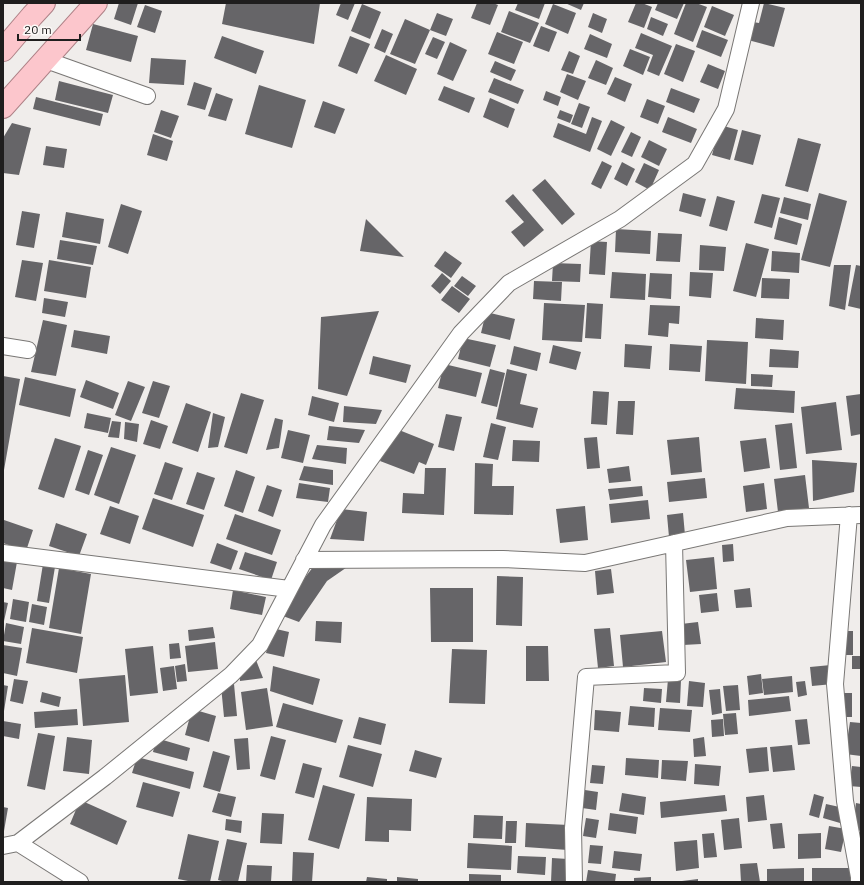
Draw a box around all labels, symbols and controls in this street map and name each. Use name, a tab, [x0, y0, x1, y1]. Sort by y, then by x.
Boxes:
scale bar	[18, 16, 80, 42]
text: 20 m	[24, 22, 52, 37]

